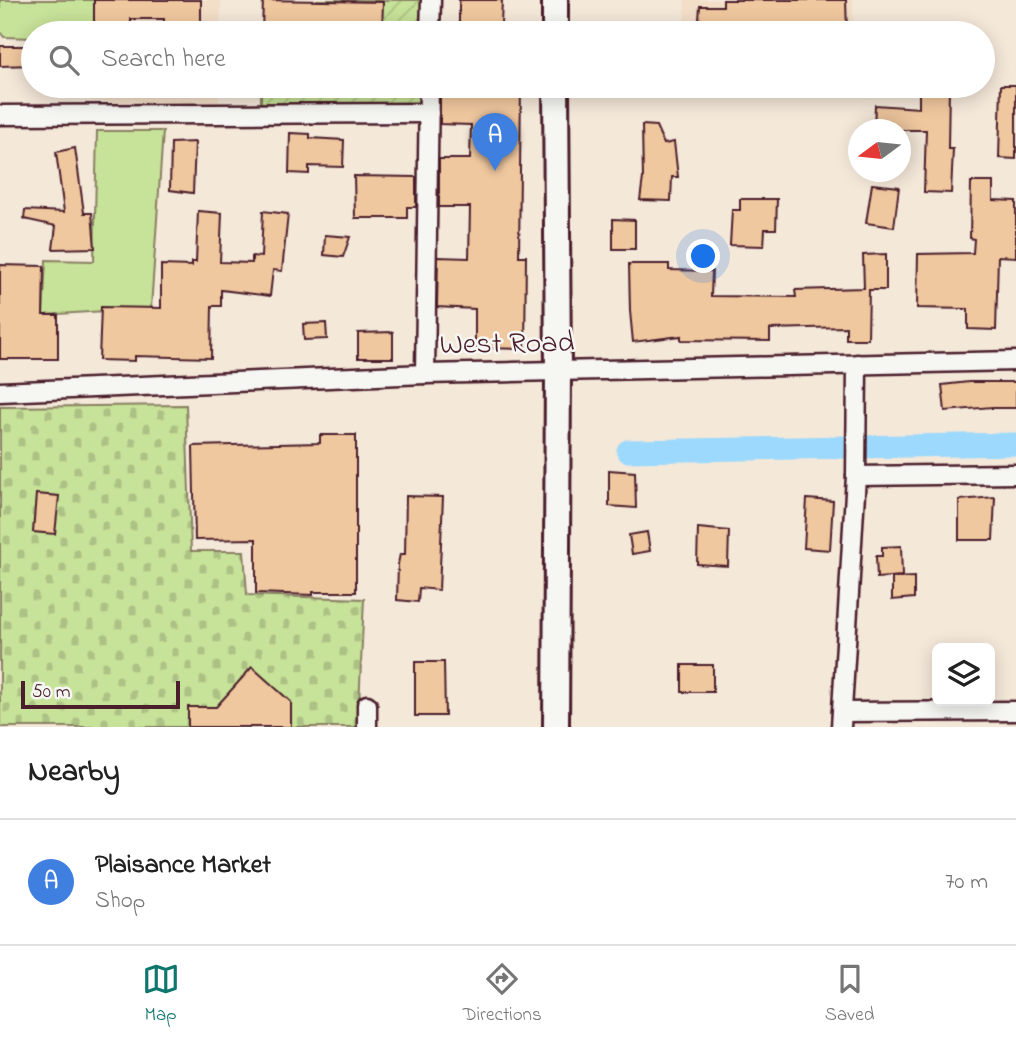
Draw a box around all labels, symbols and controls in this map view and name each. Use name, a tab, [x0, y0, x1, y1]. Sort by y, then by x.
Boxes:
search box	[21, 21, 995, 98]
icon: search	[45, 41, 83, 79]
text: Search here	[101, 41, 226, 79]
pin: A	[472, 113, 518, 171]
north arrow	[848, 119, 911, 182]
your location	[686, 239, 720, 273]
street label: West Road	[439, 322, 575, 368]
map controls	[932, 643, 995, 706]
button: layers	[932, 643, 995, 706]
scale bar	[21, 678, 180, 710]
text: 50 m	[32, 679, 71, 706]
text: Nearby	[28, 751, 120, 795]
text: Plaisance Market	[95, 847, 271, 885]
text: A	[44, 866, 58, 899]
text: 70 m	[945, 866, 988, 899]
text: Shop	[95, 885, 145, 918]
tab: Map	[142, 960, 180, 1029]
tab: Directions	[463, 960, 542, 1029]
tab: Saved	[825, 960, 874, 1029]

